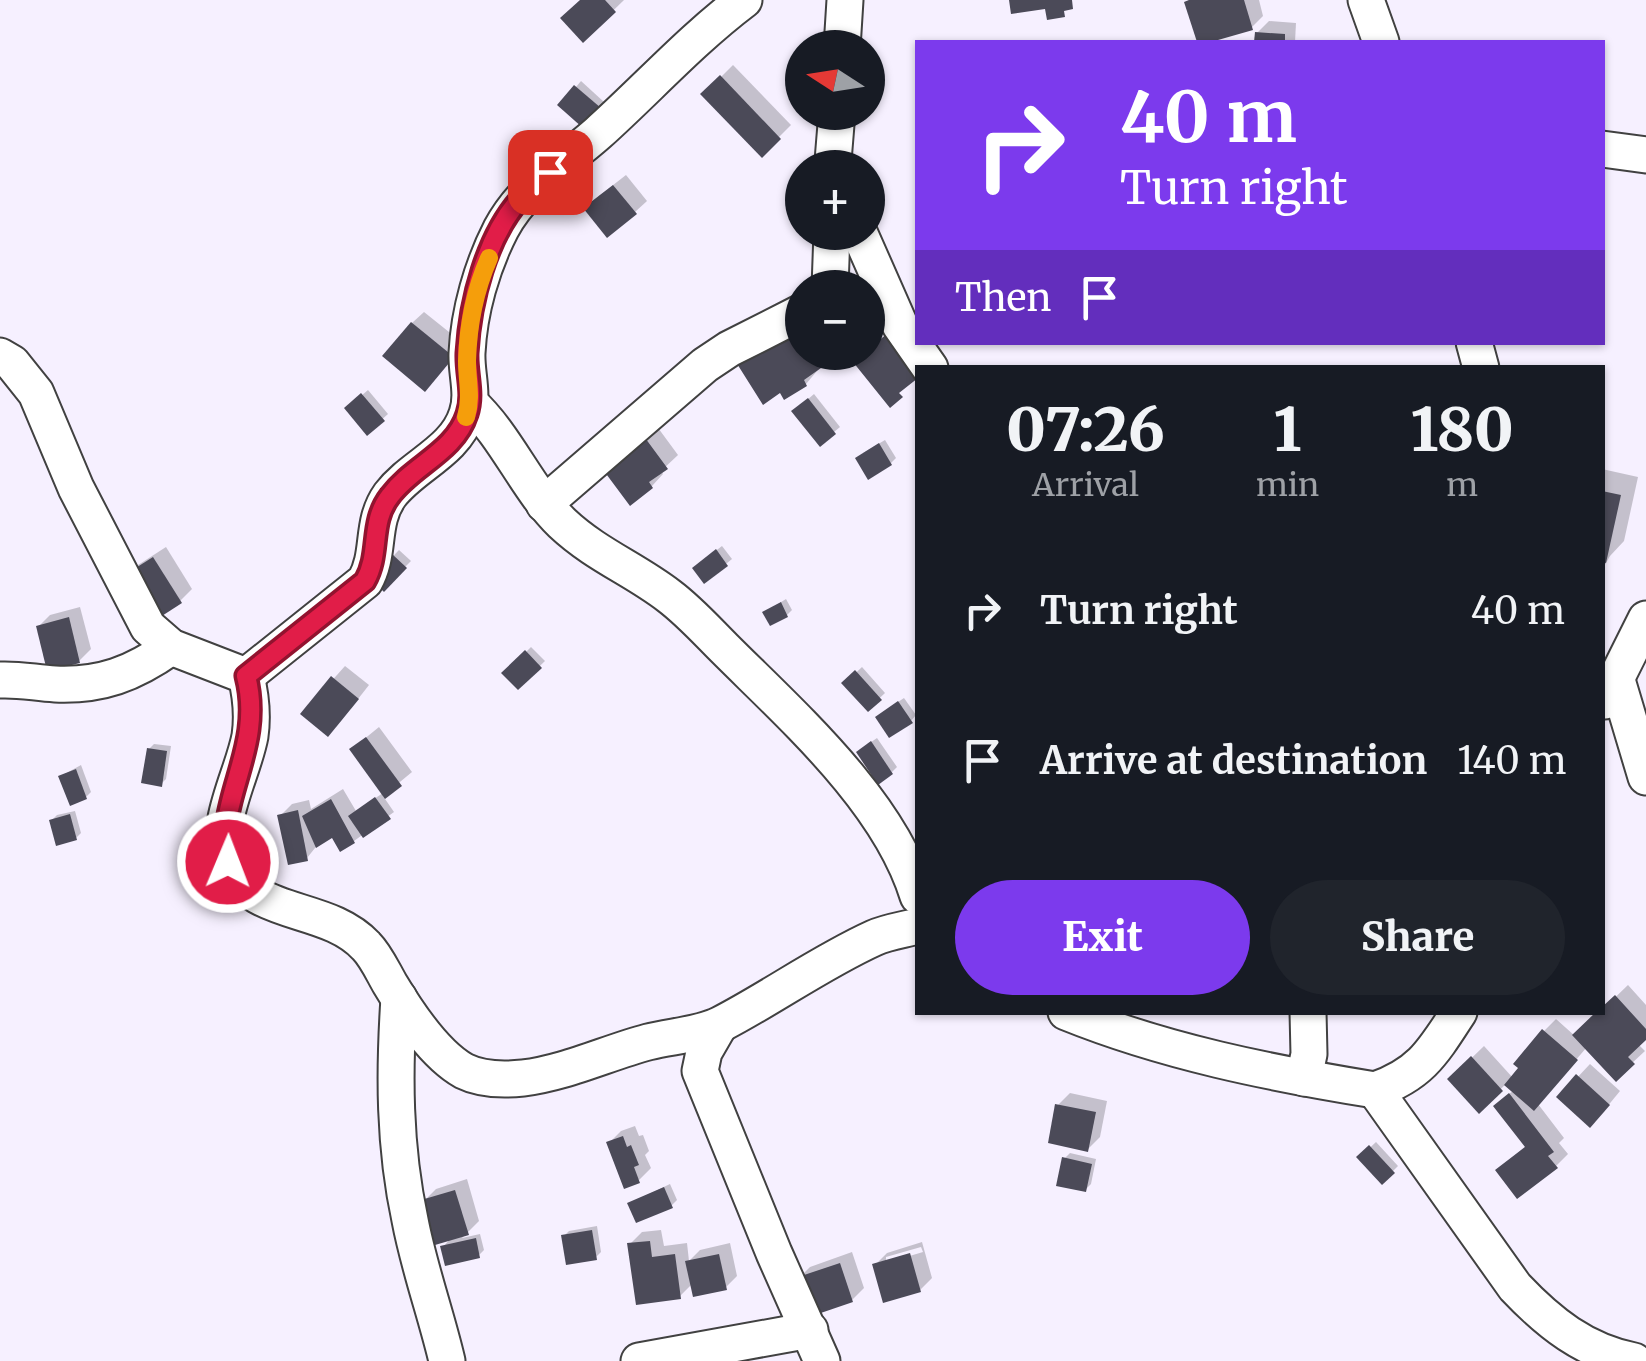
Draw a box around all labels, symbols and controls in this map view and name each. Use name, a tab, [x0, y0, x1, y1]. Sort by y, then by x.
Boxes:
north arrow	[785, 30, 885, 130]
map controls	[785, 30, 885, 370]
text: 40 m	[1120, 73, 1297, 161]
icon: right	[955, 80, 1085, 210]
pin	[508, 130, 593, 215]
icon: arrive	[523, 145, 578, 200]
button: +	[785, 150, 885, 250]
text: Turn right	[1120, 160, 1348, 216]
button: −	[785, 270, 885, 370]
icon: arrive	[1072, 270, 1127, 325]
text: Then	[955, 274, 1052, 321]
text: 07:26	[1006, 392, 1165, 467]
text: 1	[1274, 392, 1302, 467]
text: 180	[1410, 392, 1514, 467]
text: Arrival	[1032, 465, 1139, 505]
text: min	[1256, 465, 1319, 505]
text: m	[1446, 465, 1478, 505]
icon: right	[955, 583, 1010, 638]
text: Turn right	[1040, 587, 1238, 634]
text: 40 m	[1471, 587, 1565, 634]
icon: arrive	[955, 733, 1010, 788]
text: Arrive at destination	[1040, 737, 1427, 784]
text: 140 m	[1457, 737, 1566, 784]
position arrow	[176, 810, 280, 914]
button: Exit	[955, 880, 1250, 995]
button: Share	[1270, 880, 1565, 995]

